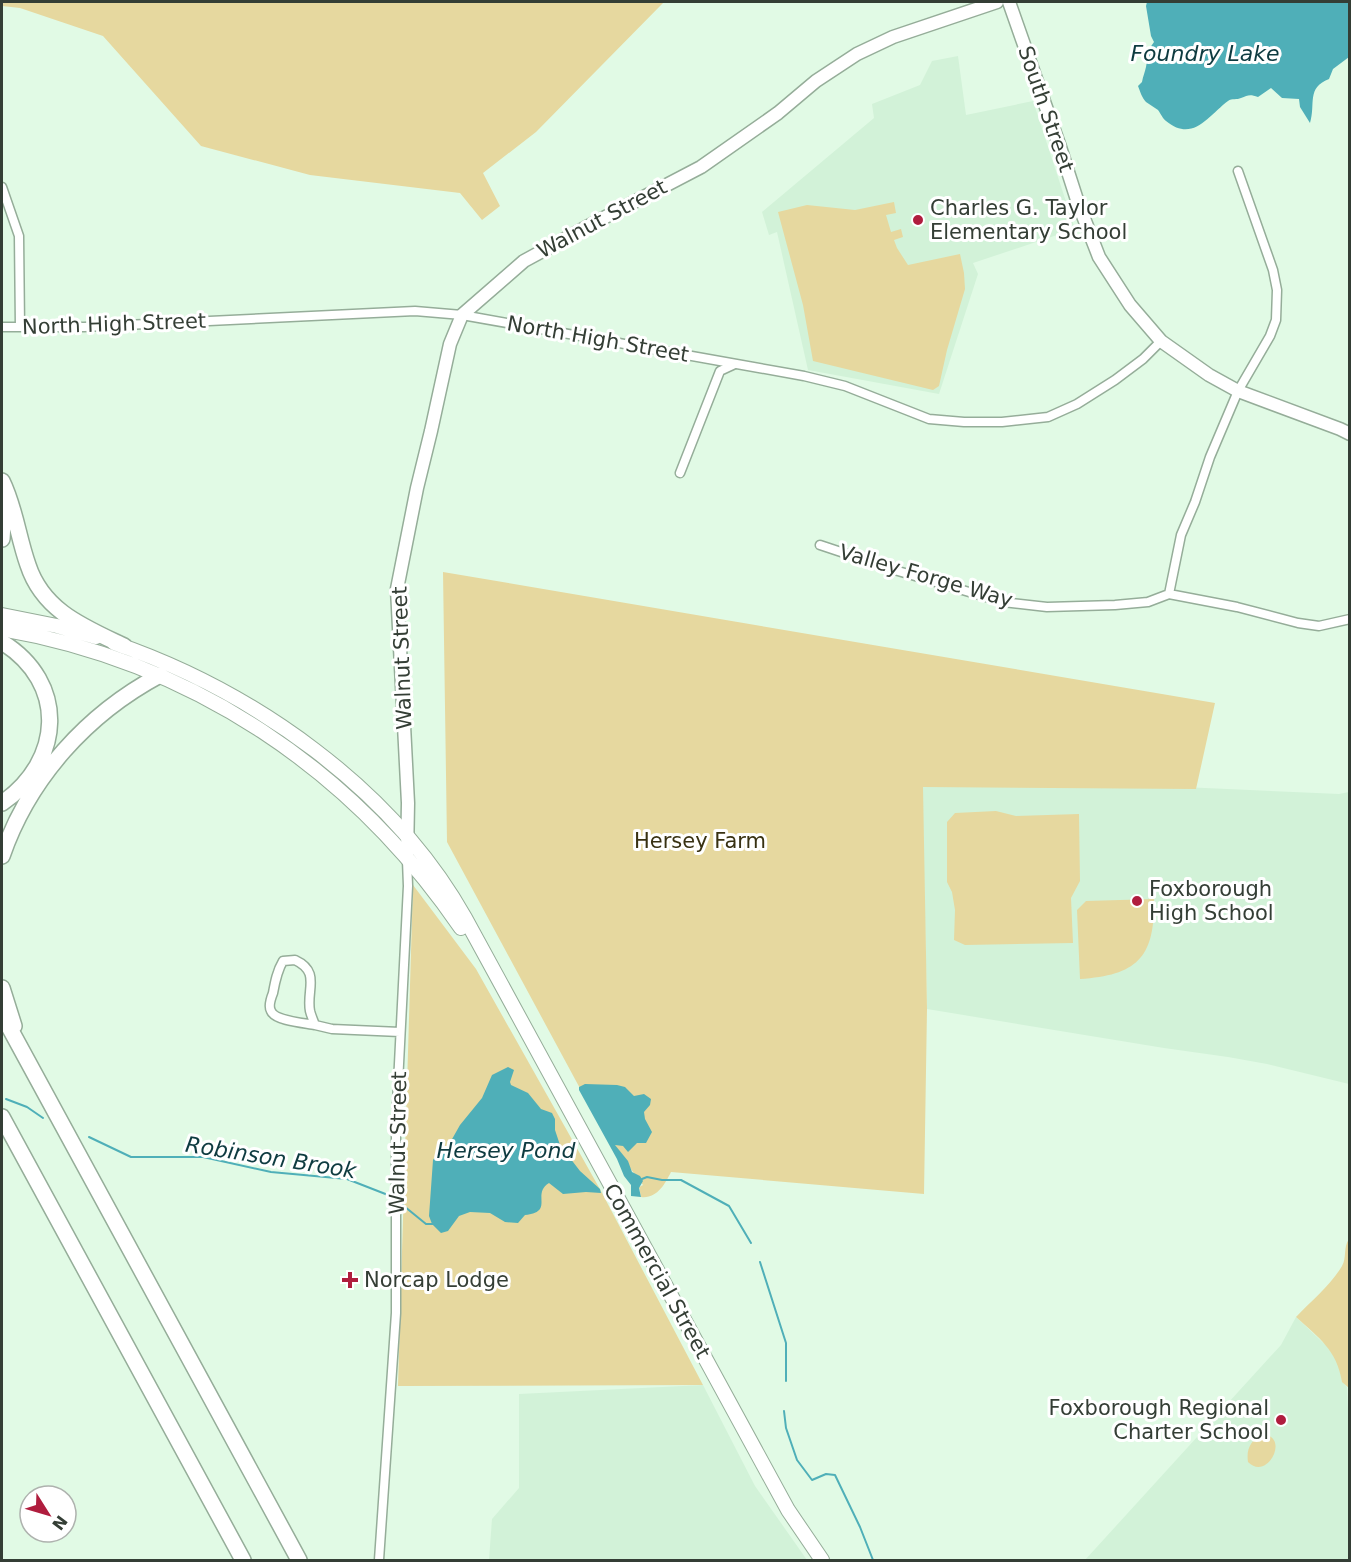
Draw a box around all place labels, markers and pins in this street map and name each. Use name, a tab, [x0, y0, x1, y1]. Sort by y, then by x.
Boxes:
place label: Charles G. Taylor Elementary School	[930, 196, 1127, 244]
marker: Charles G. Taylor Elementary School	[911, 213, 925, 227]
place label: Foxborough High School	[1149, 877, 1274, 925]
marker: Foxborough High School	[1130, 894, 1144, 908]
place label: Norcap Lodge	[364, 1268, 509, 1292]
marker: Norcap Lodge	[341, 1271, 359, 1289]
place label: Foxborough Regional Charter School	[1049, 1396, 1269, 1444]
marker: Foxborough Regional Charter School	[1274, 1413, 1288, 1427]

